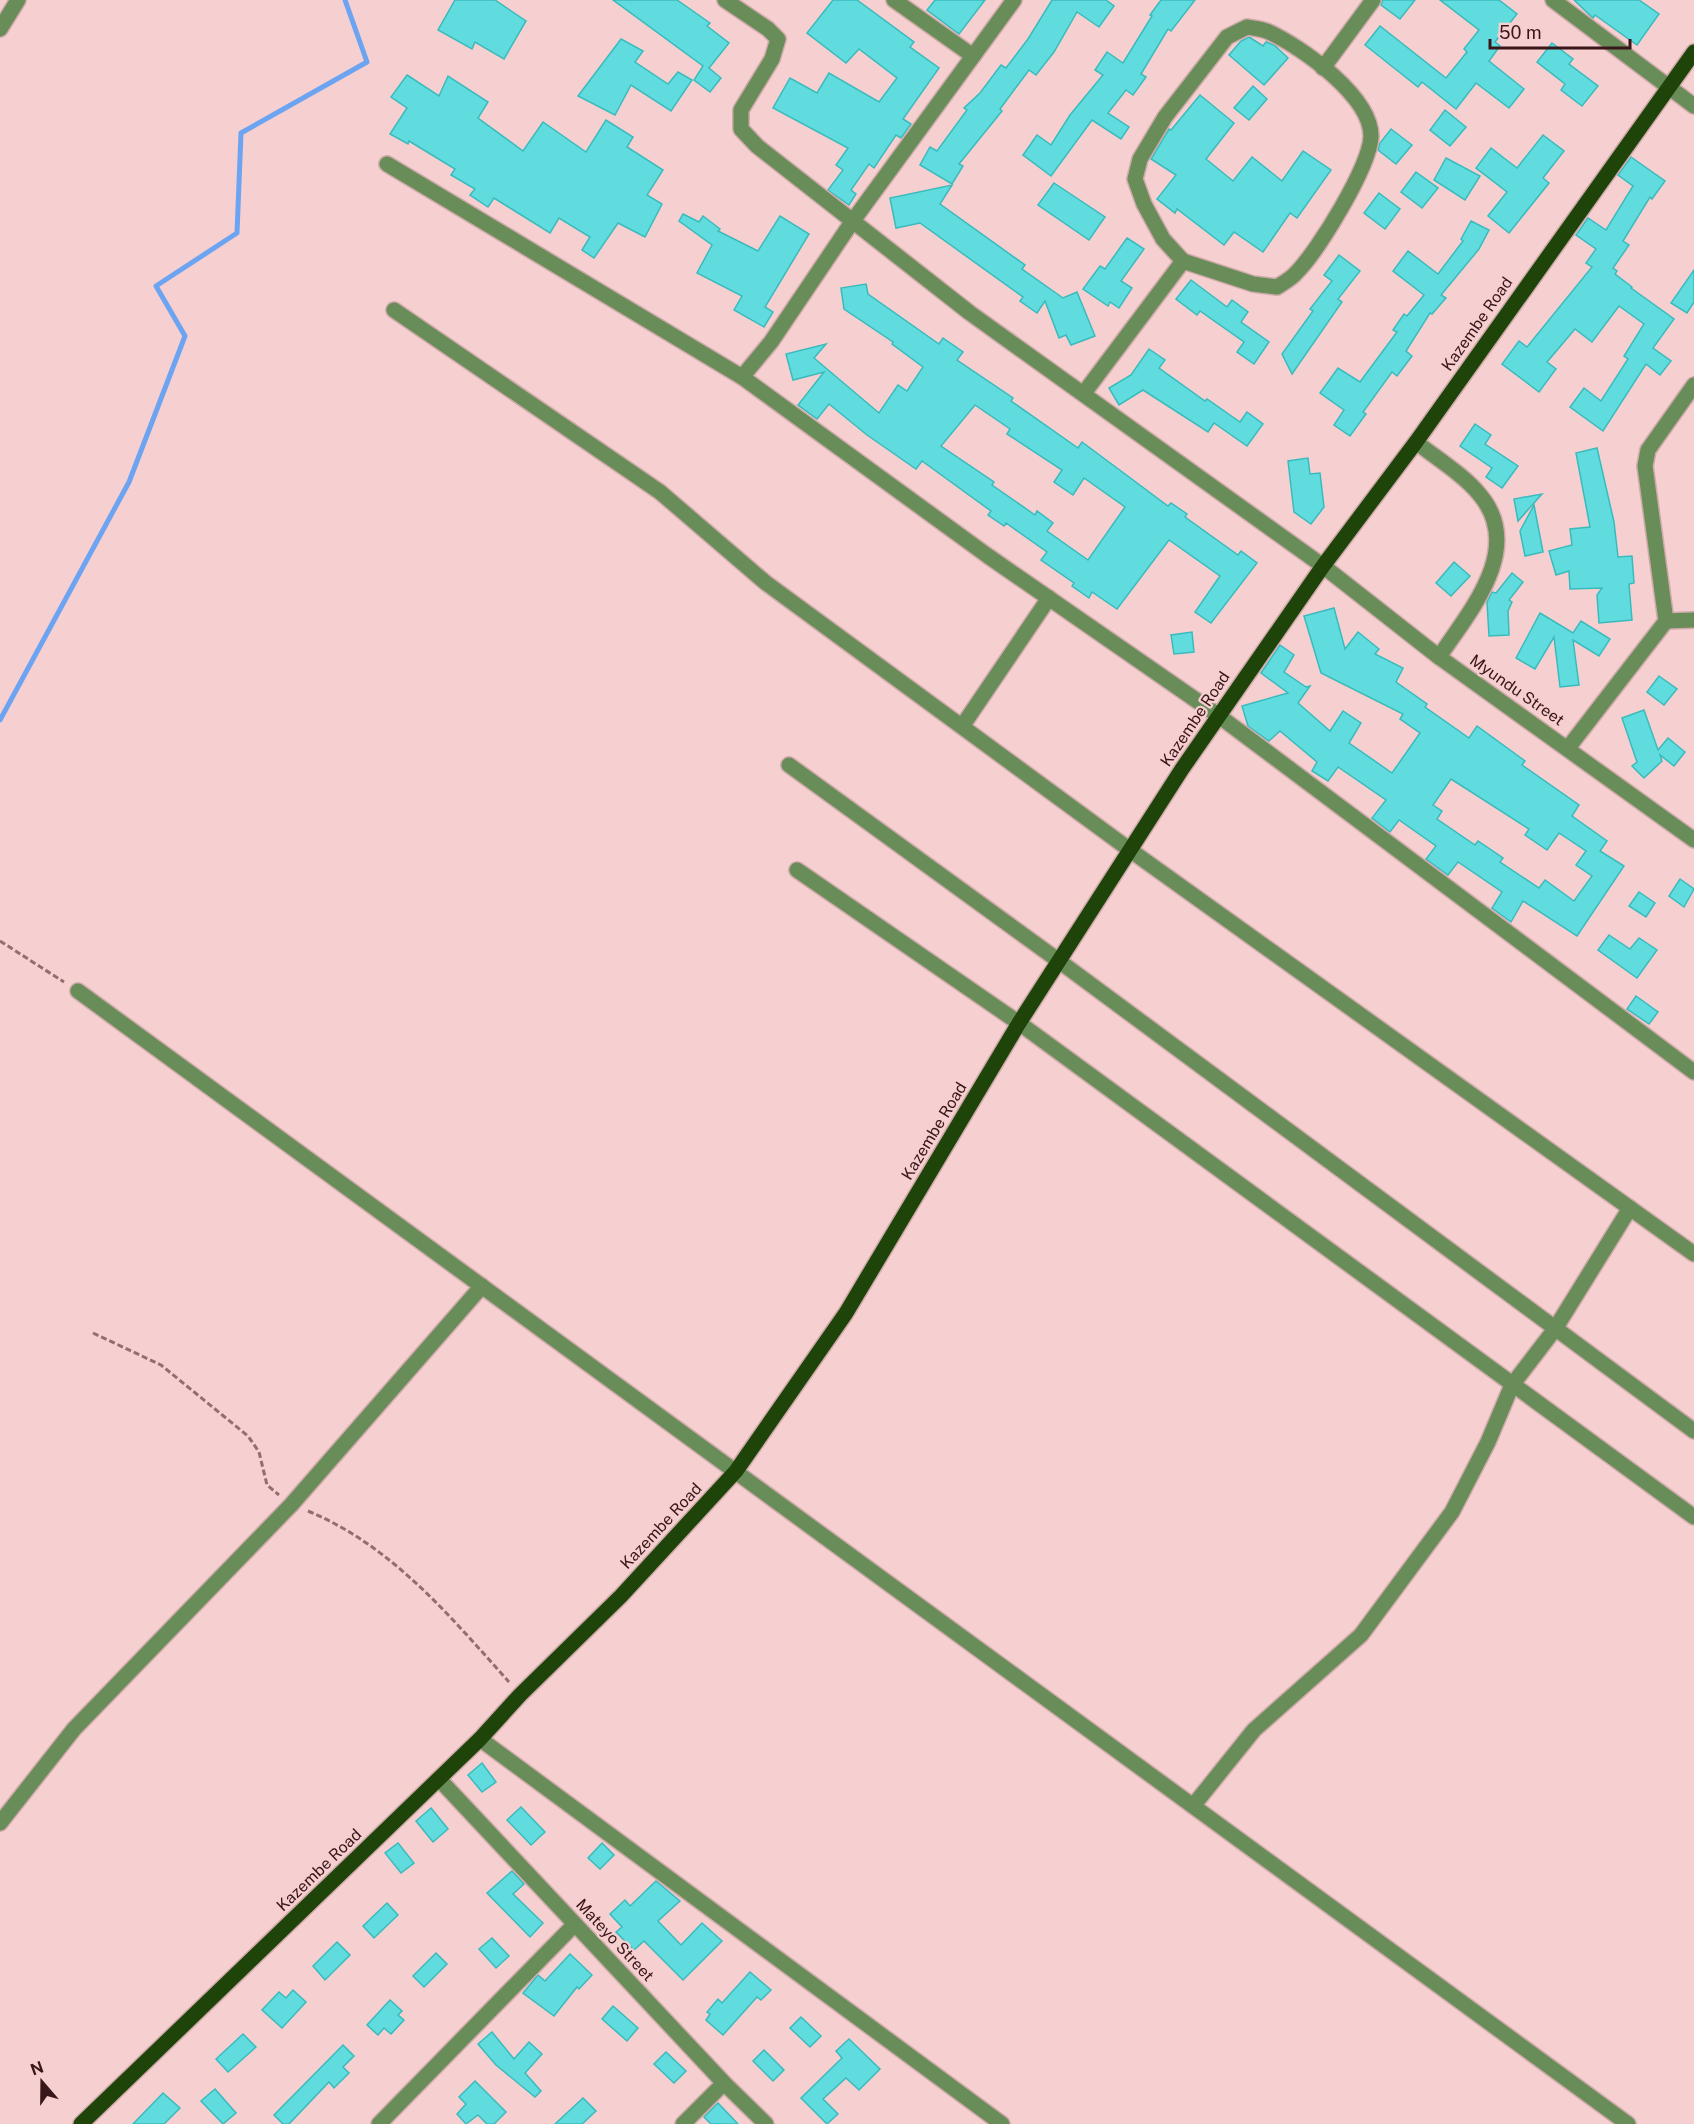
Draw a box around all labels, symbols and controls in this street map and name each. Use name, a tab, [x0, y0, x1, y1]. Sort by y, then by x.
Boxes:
scale bar	[1490, 12, 1630, 50]
text: 50 m	[1499, 22, 1542, 43]
street label: Kazembe Road	[1438, 273, 1516, 375]
street label: Myundu Street	[1466, 650, 1568, 730]
street label: Kazembe Road	[1156, 668, 1234, 770]
street label: Kazembe Road	[897, 1079, 971, 1183]
street label: Kazembe Road	[616, 1479, 706, 1573]
street label: Kazembe Road	[273, 1825, 365, 1915]
street label: Mateyo Street	[572, 1895, 658, 1985]
north arrow	[12, 2052, 72, 2112]
text: N	[28, 2057, 46, 2079]

